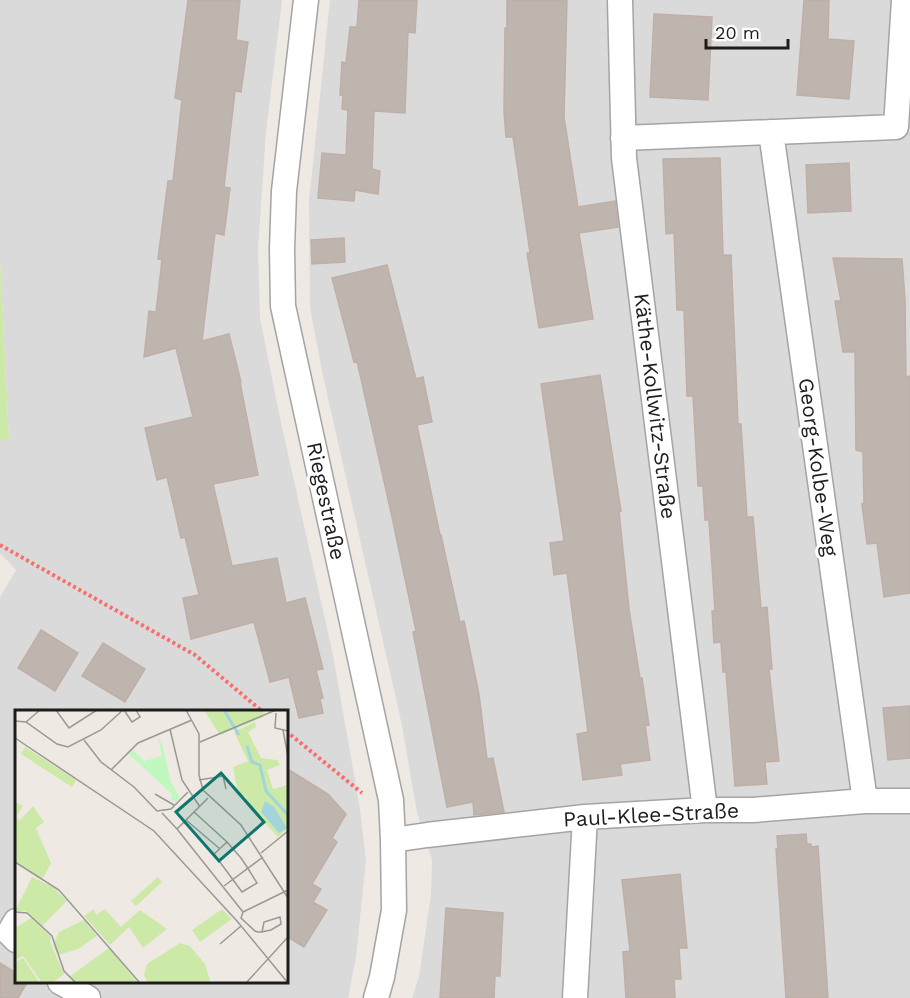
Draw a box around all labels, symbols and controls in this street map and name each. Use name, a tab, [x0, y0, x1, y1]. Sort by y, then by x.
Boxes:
scale bar	[706, 12, 788, 50]
text: 20 m	[715, 22, 760, 43]
street label: Käthe-Kollwitz-Straße	[629, 292, 682, 520]
street label: Georg-Kolbe-Weg	[794, 376, 843, 559]
street label: Riegestraße	[302, 440, 351, 562]
inset map	[15, 710, 288, 983]
street label: Paul-Klee-Straße	[562, 797, 740, 832]

